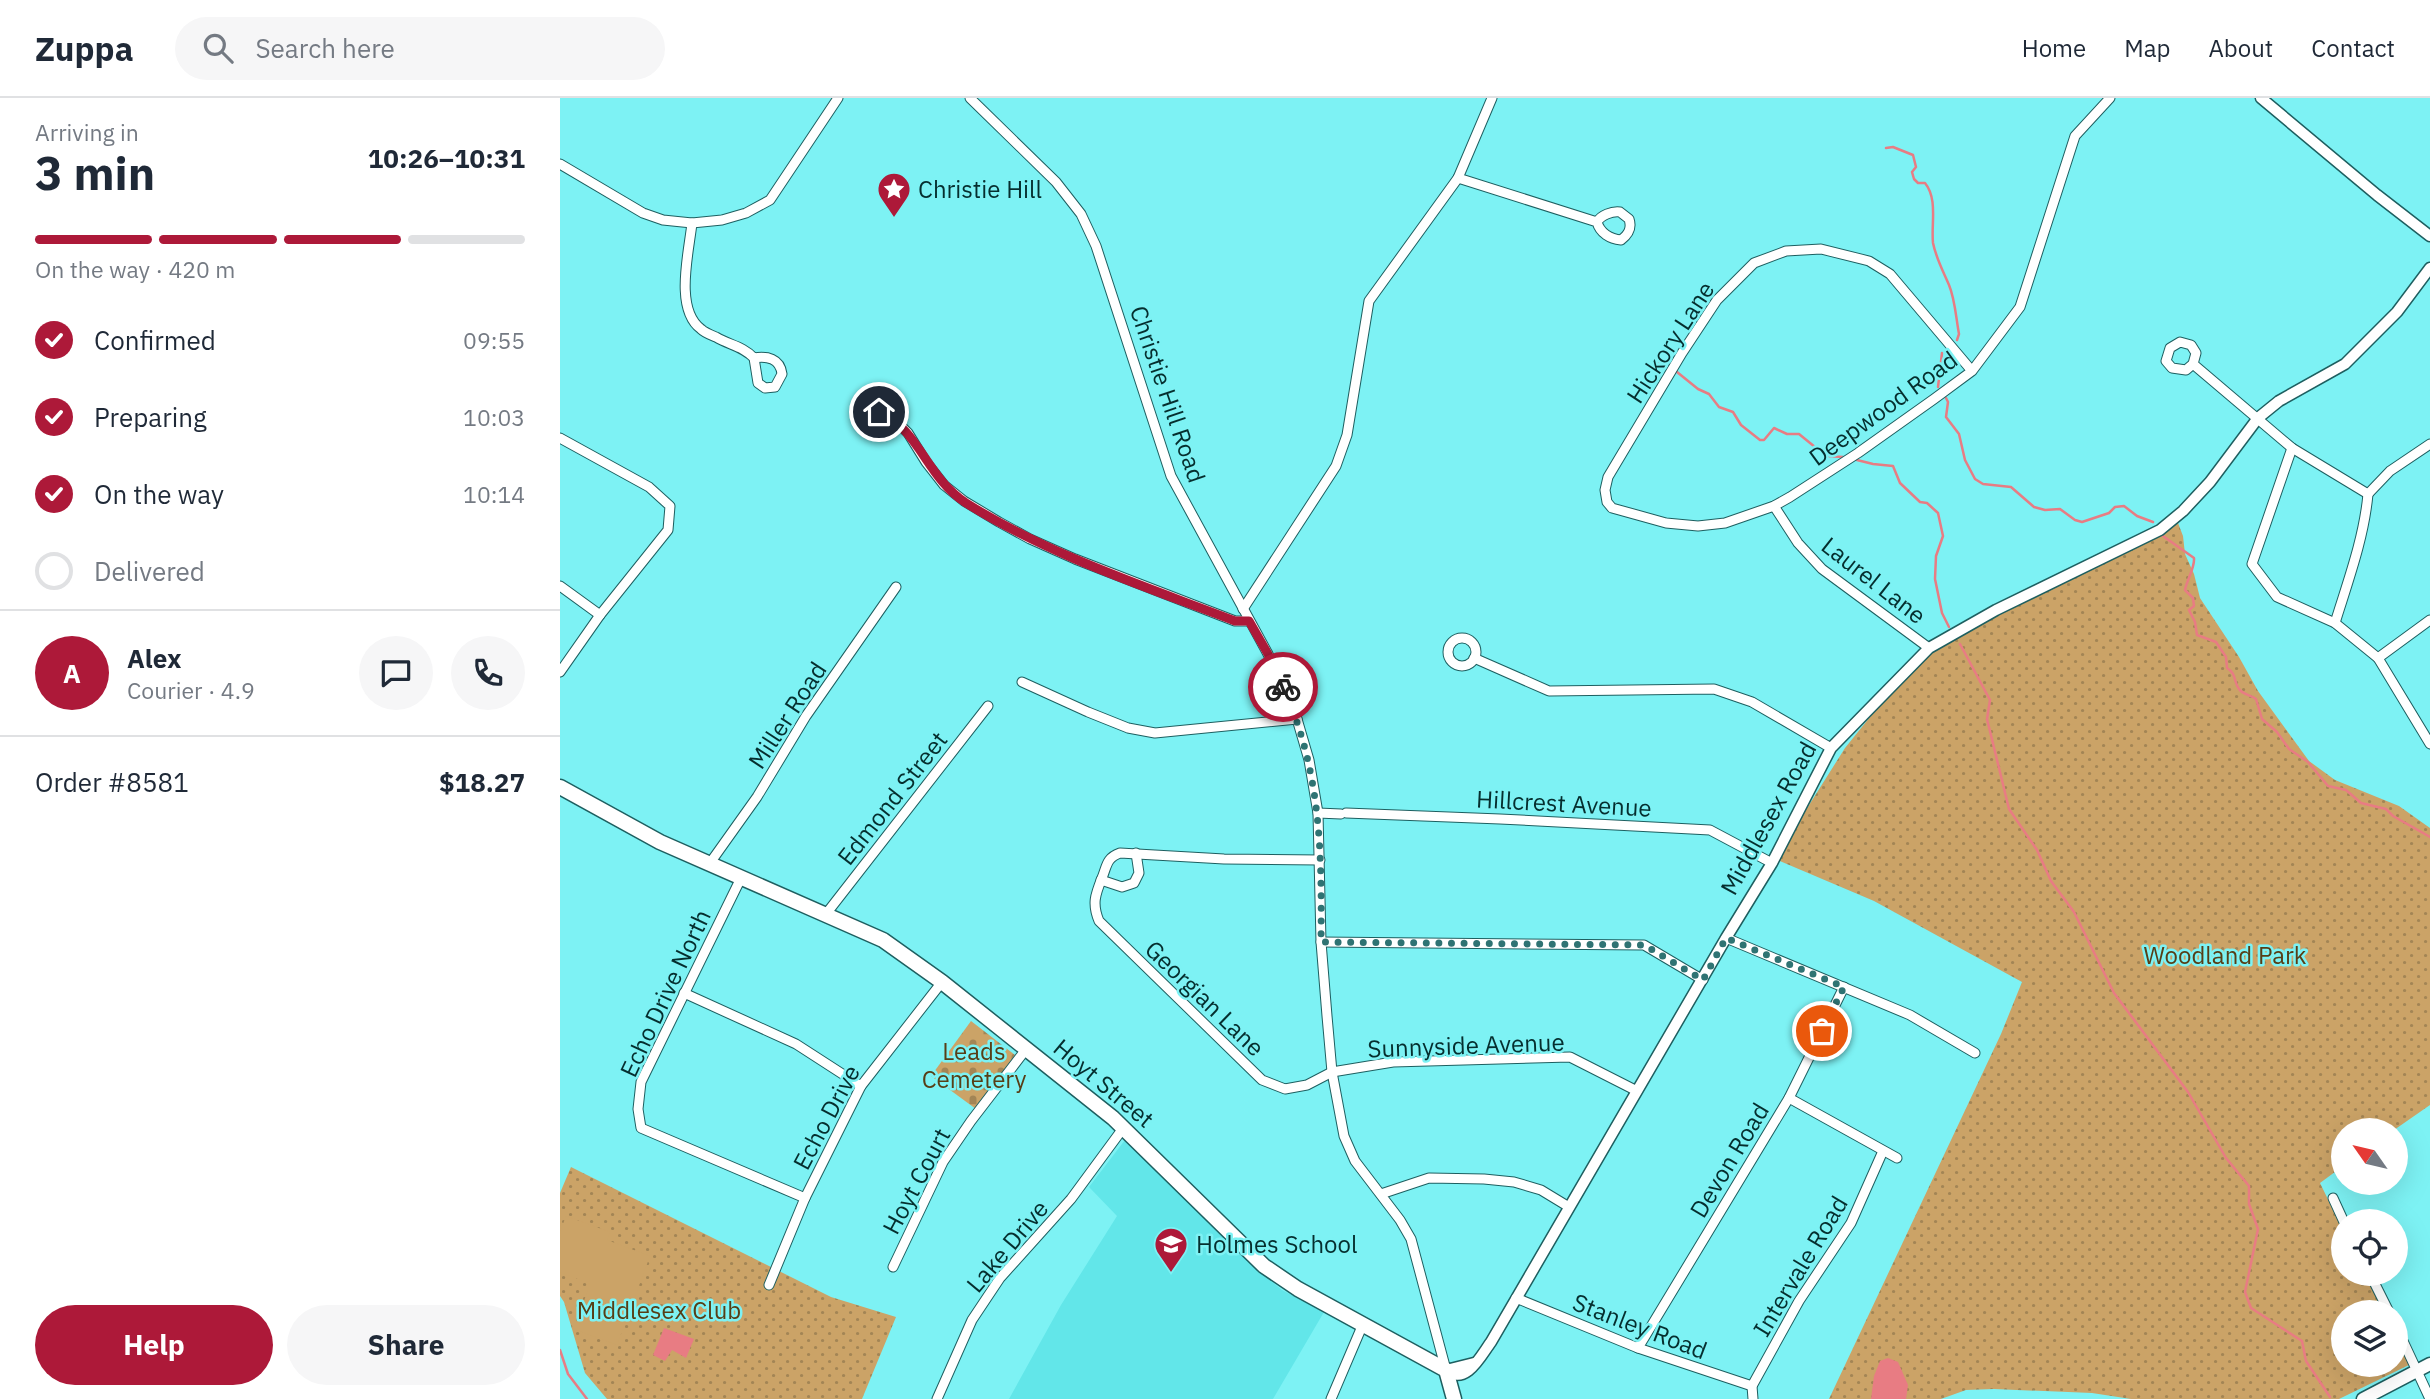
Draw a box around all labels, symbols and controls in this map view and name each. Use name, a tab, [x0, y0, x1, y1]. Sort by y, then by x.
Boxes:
search box	[175, 17, 665, 80]
text: Zuppa	[35, 27, 133, 70]
icon: search	[199, 29, 237, 67]
text: Search here	[255, 31, 395, 65]
text: Home	[2022, 32, 2086, 64]
text: Map	[2124, 32, 2170, 64]
text: About	[2208, 32, 2273, 64]
text: Contact	[2311, 32, 2395, 64]
text: Arriving in	[35, 117, 139, 147]
text: 10:26–10:31	[368, 141, 525, 175]
text: 3 min	[35, 143, 155, 203]
place icon: Christie Hill	[875, 170, 913, 219]
place label: Christie Hill	[918, 173, 1042, 205]
text: On the way · 420 m	[35, 254, 235, 284]
street label: Hickory Lane	[1619, 275, 1721, 409]
street label: Christie Hill Road	[1123, 301, 1213, 487]
icon: check	[35, 321, 73, 359]
text: Confirmed	[94, 323, 216, 357]
text: 09:55	[463, 325, 525, 355]
street label: Deepwood Road	[1802, 343, 1964, 473]
pin	[849, 382, 909, 442]
icon: home	[860, 393, 898, 431]
icon: check	[35, 398, 73, 436]
text: Preparing	[94, 400, 207, 434]
text: 10:03	[463, 402, 525, 432]
icon: check	[35, 475, 73, 513]
text: On the way	[94, 477, 224, 511]
text: 10:14	[463, 479, 525, 509]
street label: Laurel Lane	[1815, 529, 1933, 631]
text: Delivered	[94, 554, 205, 588]
button: chat	[359, 636, 433, 710]
button: phone	[451, 636, 525, 710]
text: Alex	[127, 641, 181, 675]
courier	[1248, 652, 1318, 722]
street label: Miller Road	[741, 655, 833, 775]
text: A	[63, 656, 81, 690]
icon: bike	[1264, 668, 1302, 706]
text: Courier · 4.9	[127, 675, 255, 705]
street label: Edmond Street	[830, 725, 954, 871]
street label: Middlesex Road	[1713, 736, 1823, 900]
text: Order #8581	[35, 765, 189, 799]
text: $18.27	[439, 765, 525, 799]
street label: Hillcrest Avenue	[1475, 782, 1653, 824]
street label: Echo Drive North	[612, 904, 718, 1082]
street label: Georgian Lane	[1139, 933, 1271, 1063]
park label: Woodland Park	[2144, 939, 2307, 971]
pin	[1792, 1001, 1852, 1061]
icon: bag	[1803, 1012, 1841, 1050]
street label: Sunnyside Avenue	[1367, 1026, 1565, 1064]
street label: Hoyt Street	[1047, 1031, 1161, 1135]
park label: Leads Cemetery	[922, 1035, 1026, 1095]
street label: Echo Drive	[785, 1059, 867, 1175]
street label: Devon Road	[1682, 1097, 1776, 1223]
north arrow	[2331, 1118, 2408, 1195]
map controls	[2331, 1118, 2408, 1377]
street label: Hoyt Court	[875, 1122, 957, 1240]
street label: Intervale Road	[1745, 1190, 1855, 1342]
street label: Lake Drive	[959, 1193, 1055, 1299]
button: locate	[2331, 1209, 2408, 1286]
school or university icon: Holmes School	[1152, 1225, 1190, 1274]
place label: Holmes School	[1196, 1228, 1357, 1260]
street label: Stanley Road	[1568, 1286, 1712, 1366]
park label: Middlesex Club	[577, 1294, 741, 1326]
button: layers	[2331, 1300, 2408, 1377]
button: Help	[35, 1305, 273, 1385]
button: Share	[287, 1305, 525, 1385]

